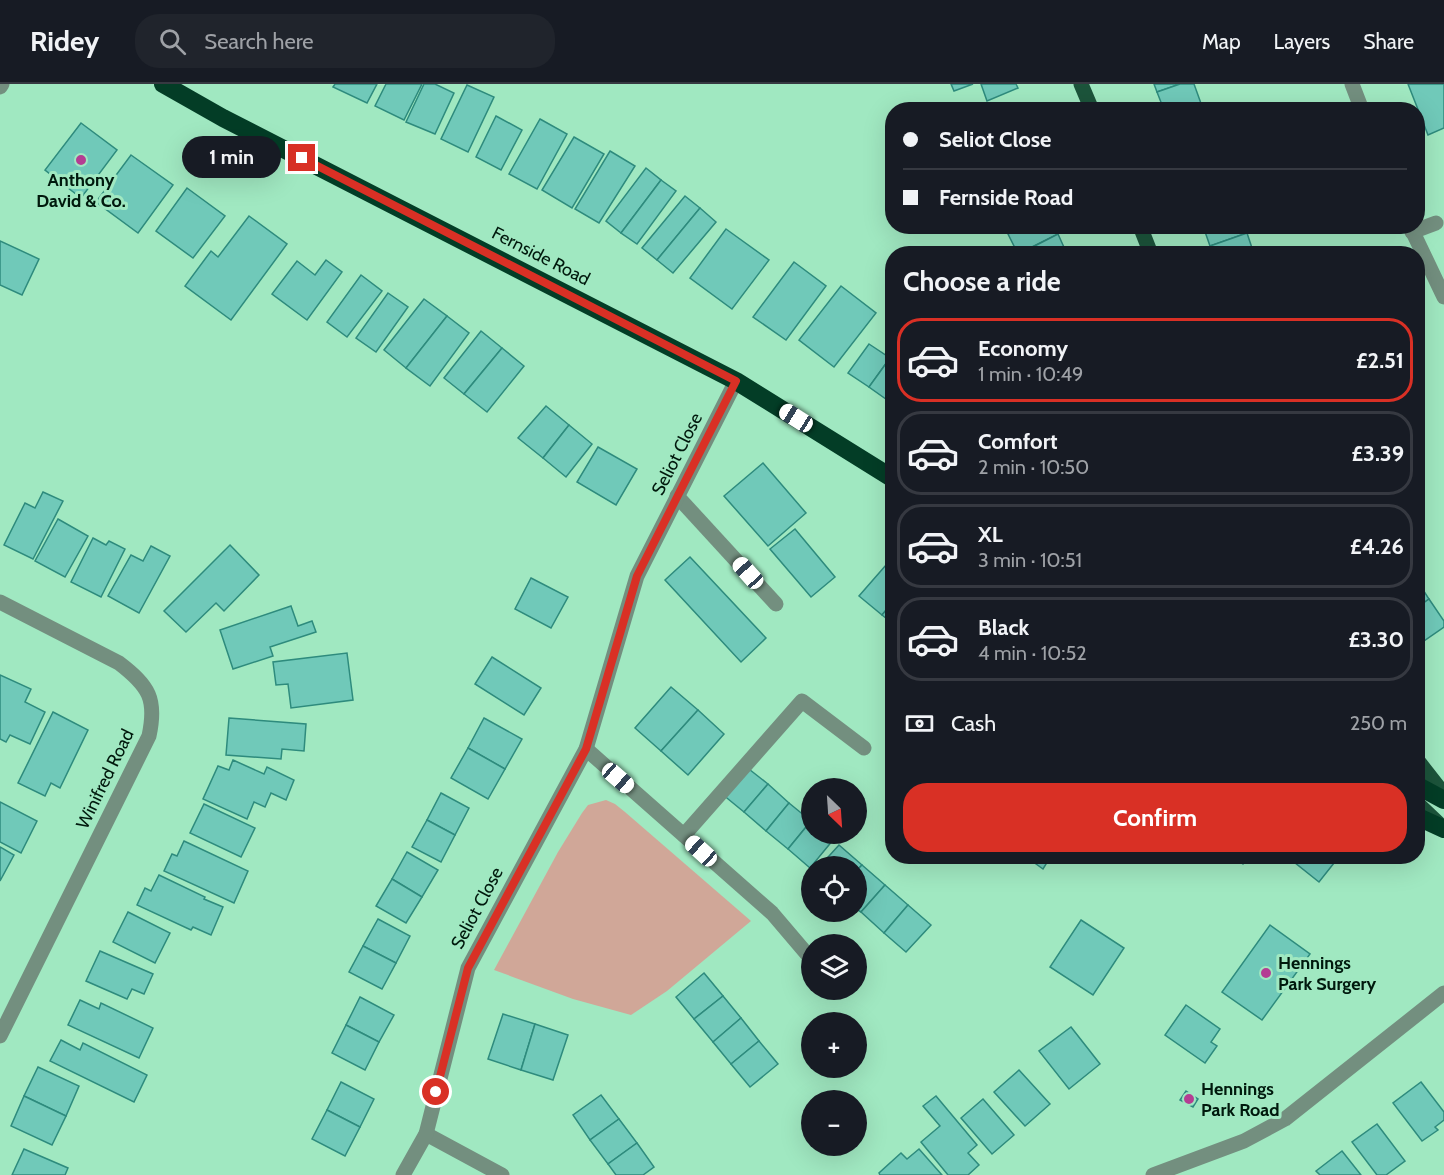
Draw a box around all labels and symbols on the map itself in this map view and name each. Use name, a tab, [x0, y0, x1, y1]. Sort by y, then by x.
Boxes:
callout: 1 min	[182, 137, 281, 179]
route end	[288, 144, 315, 171]
marker: Anthony David & Co.	[74, 153, 88, 167]
place label: Anthony David & Co.	[36, 169, 126, 212]
street label: Fernside Road	[488, 222, 594, 290]
car	[776, 401, 816, 435]
street label: Seliot Close	[647, 409, 707, 499]
car	[729, 554, 767, 592]
street label: Winifred Road	[71, 725, 139, 833]
car	[599, 759, 637, 797]
north arrow	[801, 778, 867, 844]
car	[682, 832, 720, 870]
street label: Seliot Close	[446, 863, 508, 953]
place label: Hennings Park Surgery	[1278, 952, 1376, 995]
marker: Hennings Park Surgery	[1259, 966, 1273, 980]
route start	[422, 1078, 449, 1105]
place label: Hennings Park Road	[1201, 1078, 1280, 1121]
marker: Hennings Park Road	[1182, 1092, 1196, 1106]

